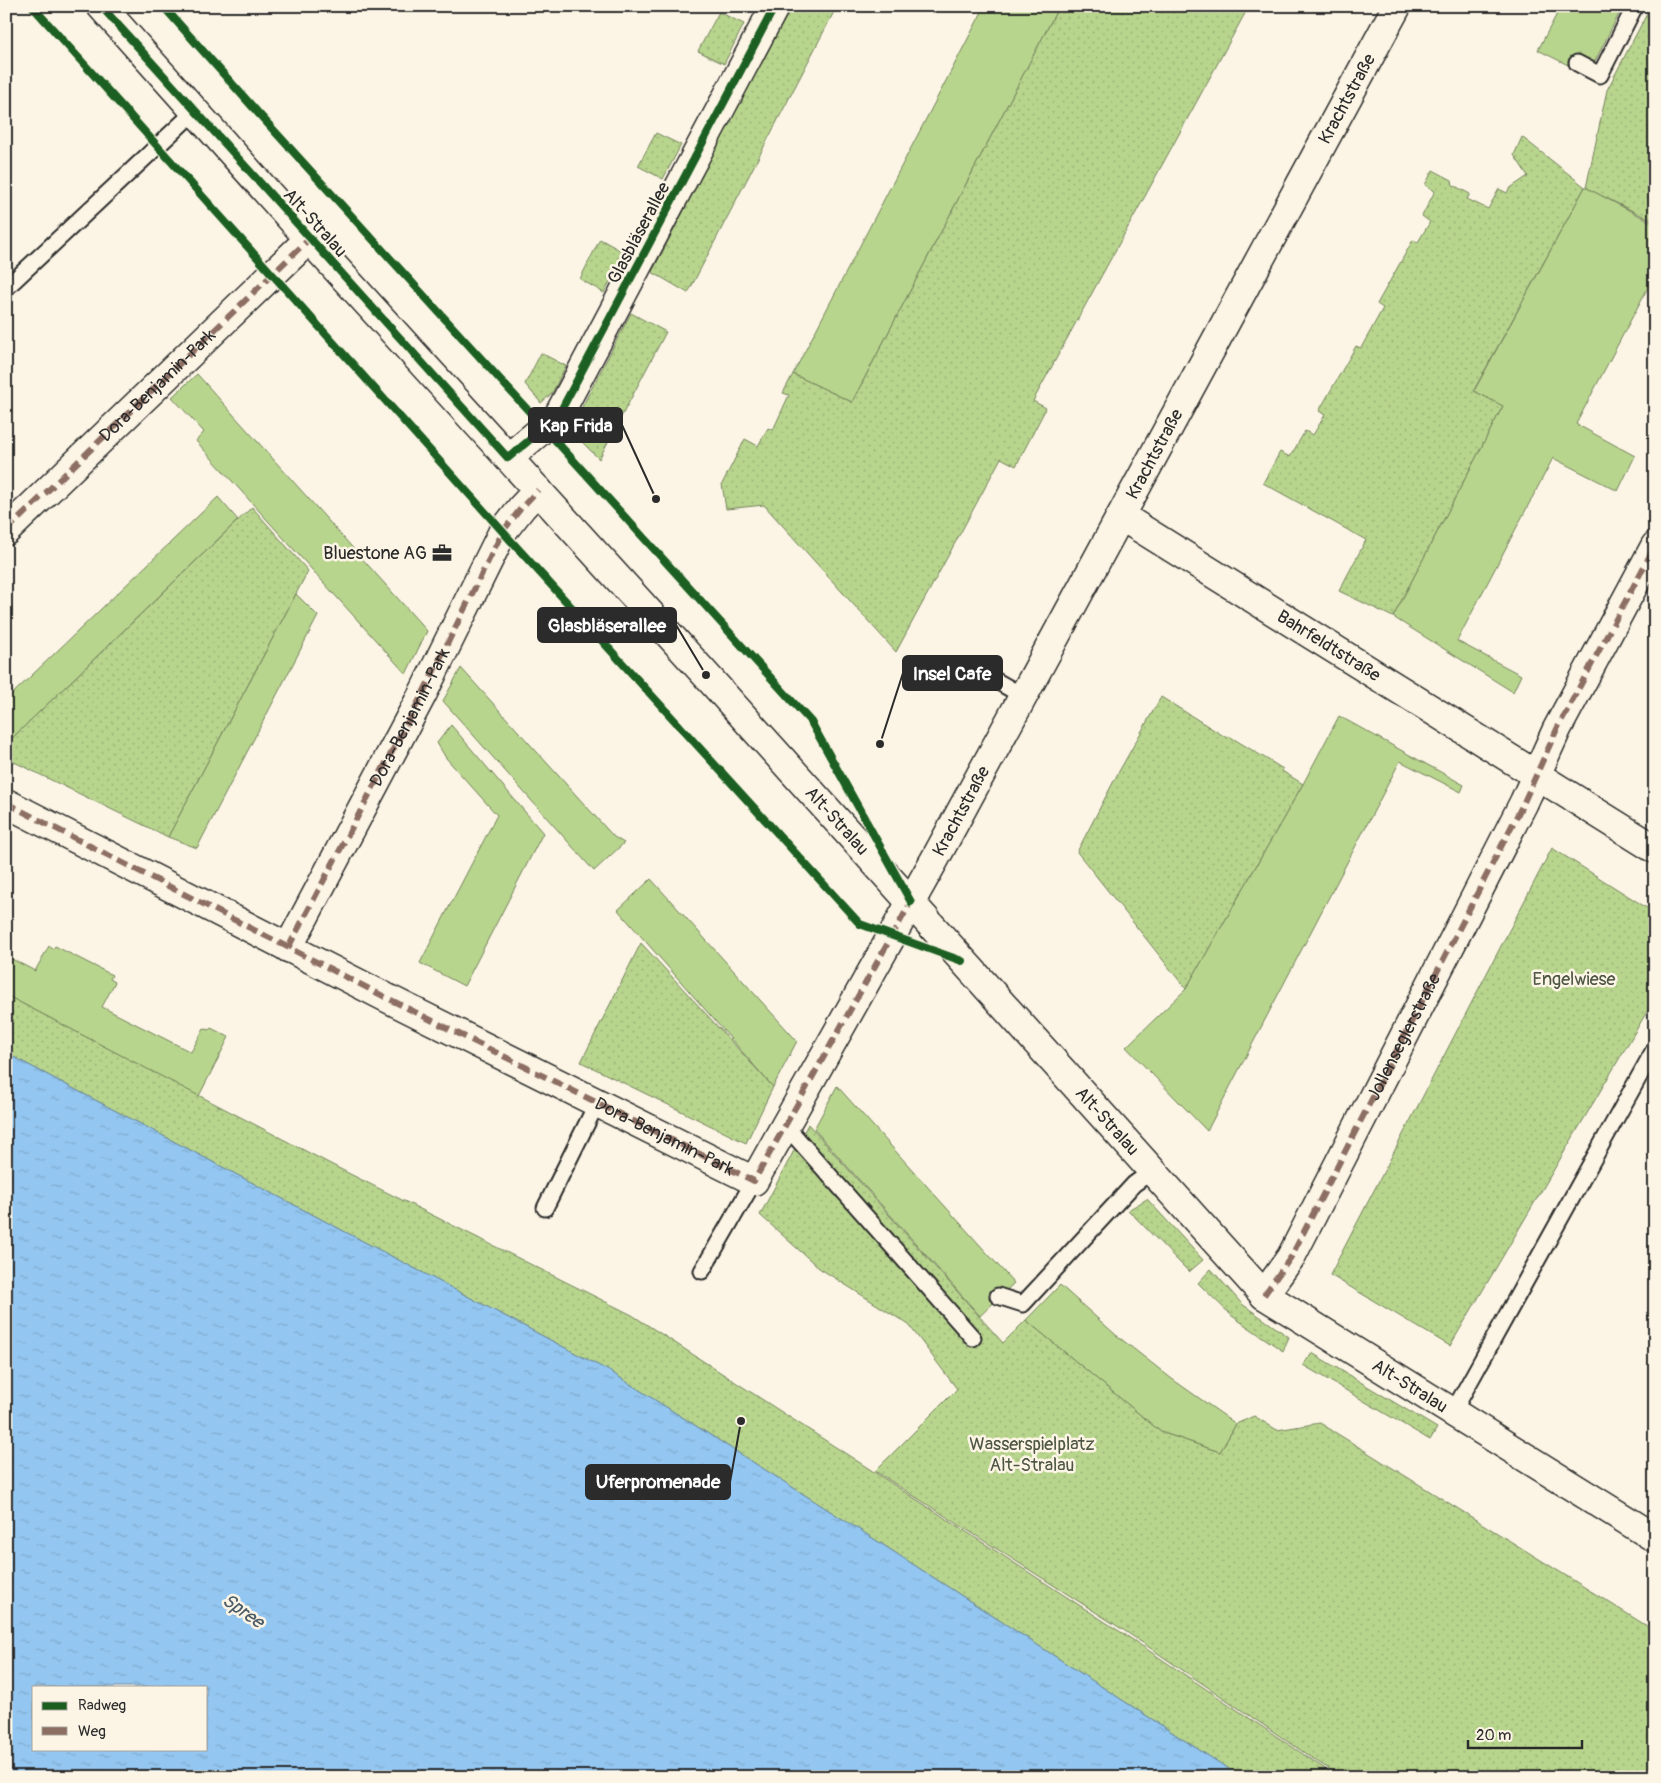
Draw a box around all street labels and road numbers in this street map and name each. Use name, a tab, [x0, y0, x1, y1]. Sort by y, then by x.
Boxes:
street label: Krachtstraße	[1313, 50, 1381, 148]
street label: Glasbläserallee	[603, 178, 676, 288]
street label: Alt-Stralau	[278, 184, 352, 262]
street label: Dora-Benjamin-Park	[94, 324, 221, 447]
street label: Krachtstraße	[1121, 405, 1188, 503]
street label: Bahrfeldtstraße	[1273, 605, 1385, 687]
street label: Dora-Benjamin-Park	[364, 644, 455, 790]
street label: Krachtstraße	[927, 762, 995, 860]
street label: Alt-Stralau	[800, 781, 874, 860]
street label: Jollenseglerstraße	[1362, 969, 1446, 1104]
street label: Alt-Stralau	[1070, 1082, 1144, 1160]
street label: Dora-Benjamin-Park	[591, 1092, 738, 1181]
street label: Alt-Stralau	[1368, 1354, 1452, 1418]

